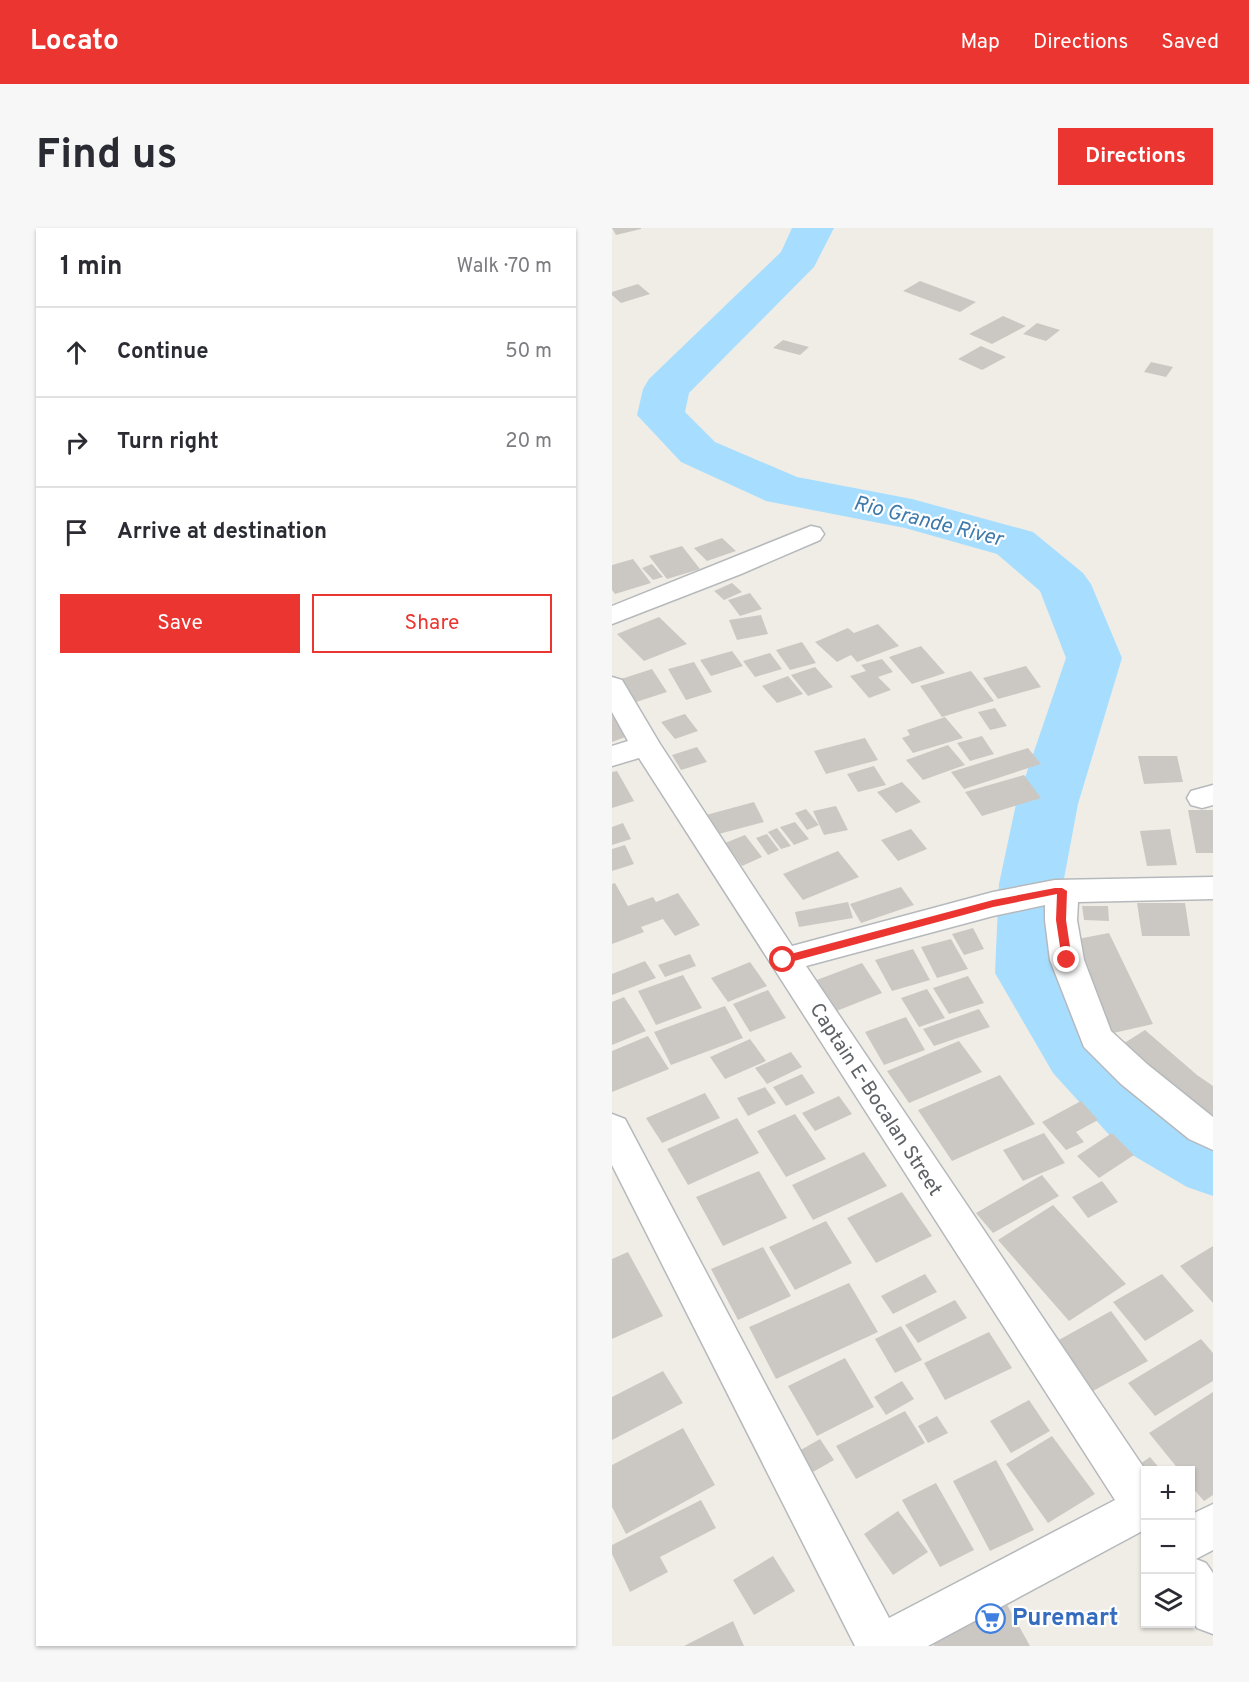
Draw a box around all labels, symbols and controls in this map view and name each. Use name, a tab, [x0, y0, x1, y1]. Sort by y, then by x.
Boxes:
text: Locato	[30, 24, 119, 60]
text: Map	[960, 29, 1000, 56]
text: Directions	[1033, 29, 1128, 56]
text: Saved	[1161, 29, 1219, 56]
button: Directions	[1058, 128, 1213, 185]
text: Find us	[36, 130, 177, 183]
text: 1 min	[60, 251, 122, 284]
text: Walk · 70 m	[456, 254, 552, 280]
icon: ahead	[60, 336, 93, 369]
text: Continue	[117, 339, 208, 366]
text: 50 m	[505, 339, 552, 365]
icon: right	[60, 426, 93, 459]
text: Turn right	[117, 429, 219, 456]
text: 20 m	[505, 429, 552, 455]
water label: Rio Grande River	[851, 490, 1007, 554]
icon: arrive	[60, 516, 93, 549]
text: Arrive at destination	[117, 519, 327, 546]
button: Save	[60, 594, 300, 653]
button: Share	[312, 594, 552, 653]
route start	[769, 946, 795, 972]
route end	[1053, 946, 1079, 972]
street label: Captain E-Bocalan Street	[803, 998, 947, 1202]
map controls	[1141, 1466, 1195, 1628]
button: +	[1141, 1466, 1195, 1520]
button: −	[1141, 1520, 1195, 1574]
button: layers	[1141, 1574, 1195, 1628]
supermarket icon: Puremart	[975, 1603, 1007, 1635]
place label: Puremart	[1012, 1604, 1119, 1634]

